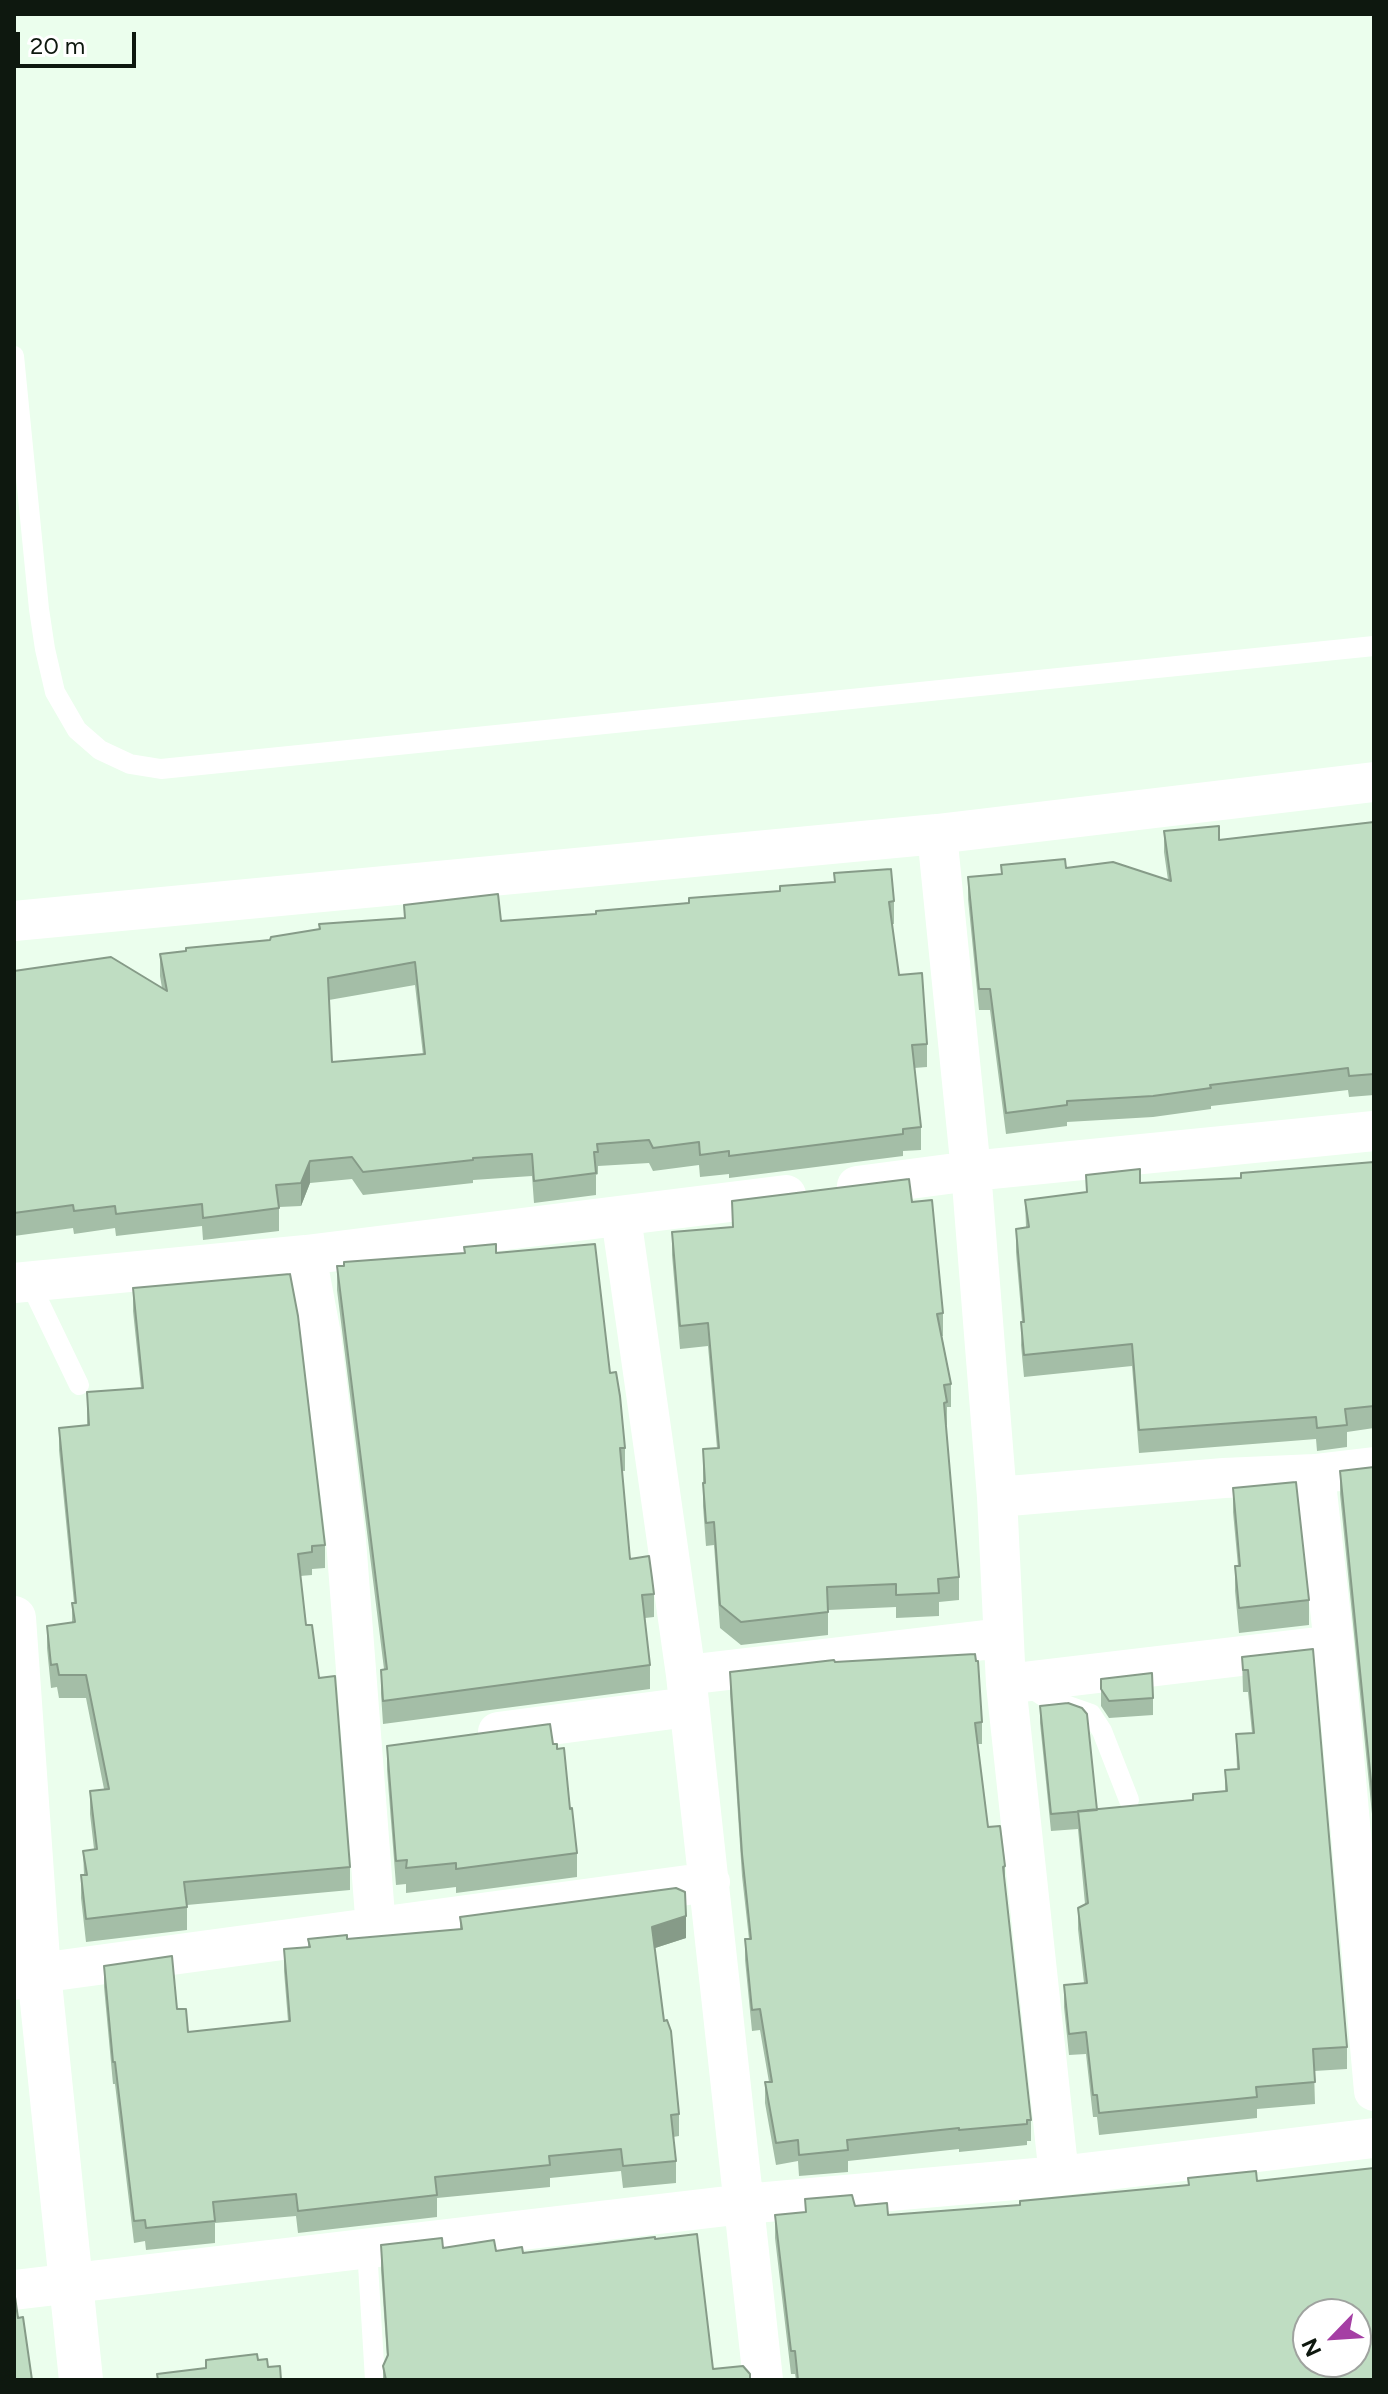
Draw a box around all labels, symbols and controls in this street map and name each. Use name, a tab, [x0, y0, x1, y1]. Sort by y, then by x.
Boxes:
scale bar	[20, 16, 140, 66]
text: 20 m	[30, 31, 85, 60]
north arrow	[1292, 2298, 1372, 2378]
text: N	[1296, 2334, 1327, 2361]

